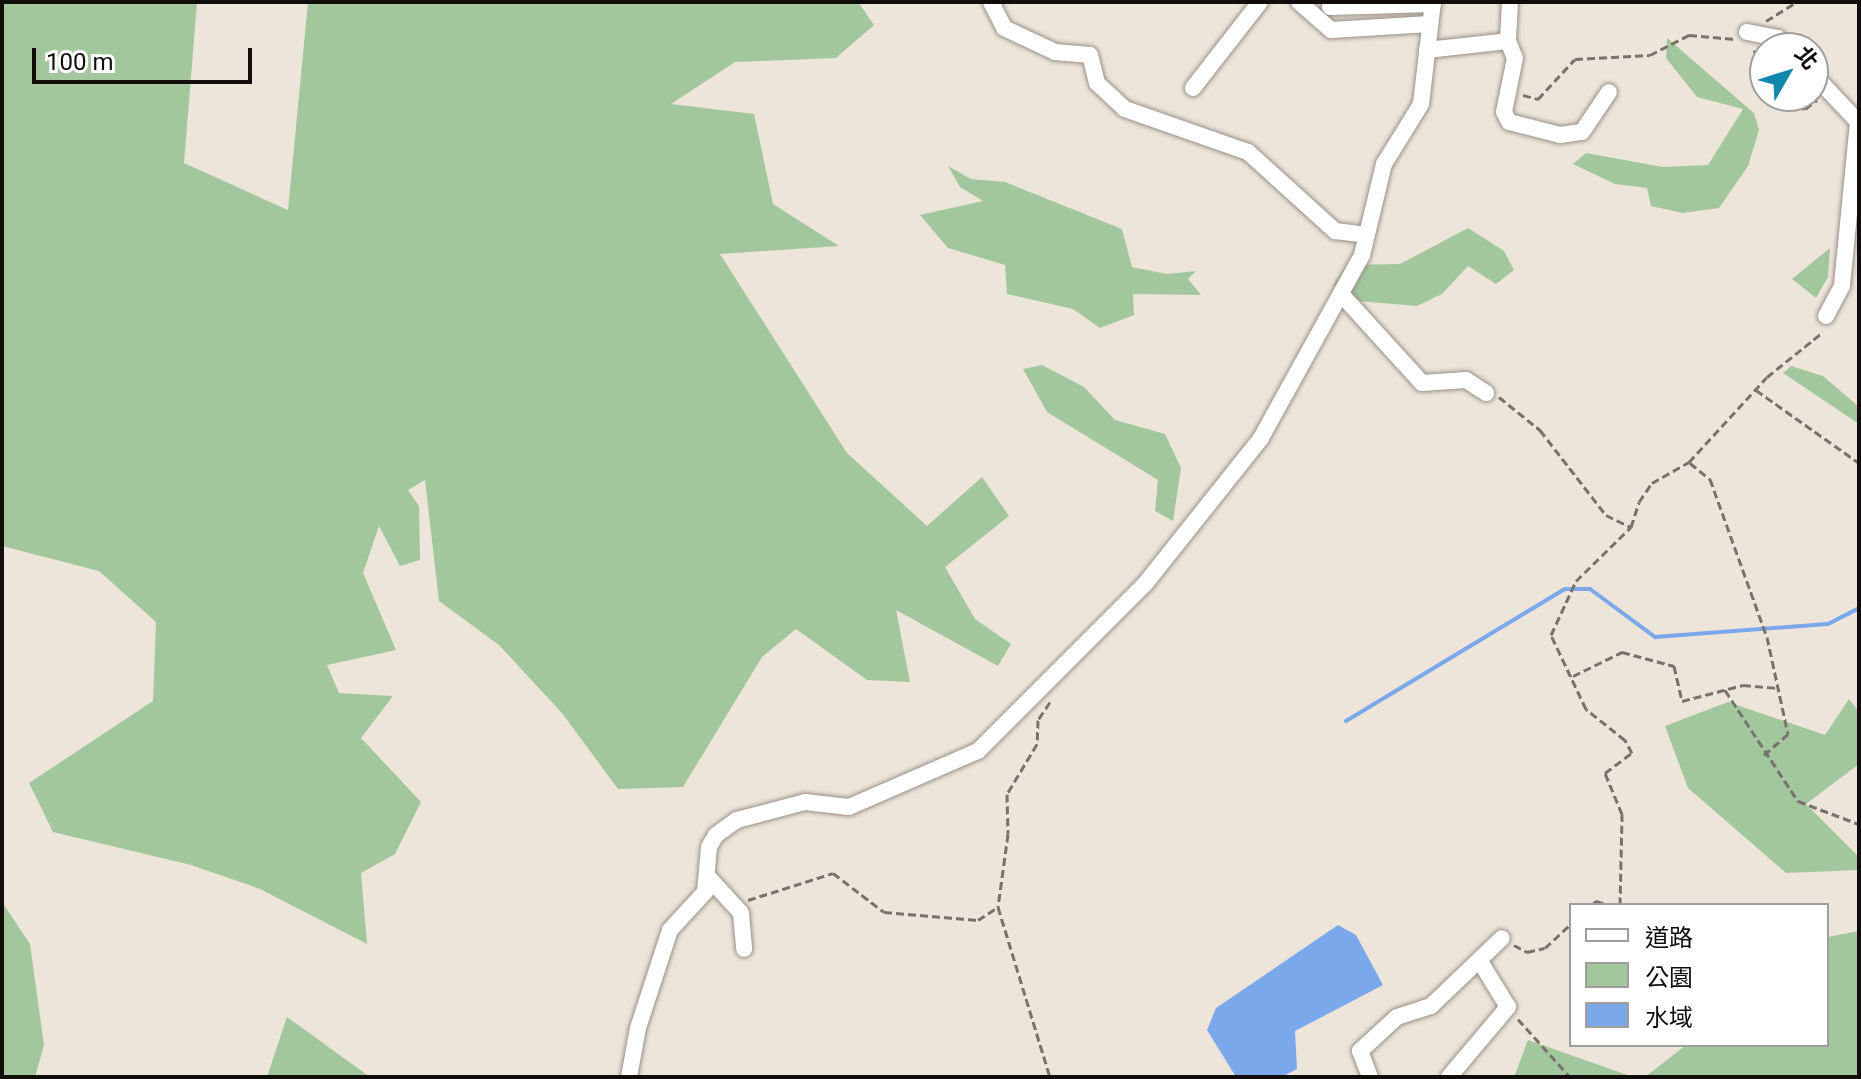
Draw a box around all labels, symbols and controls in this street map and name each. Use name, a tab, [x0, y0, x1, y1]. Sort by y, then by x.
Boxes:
scale bar	[36, 32, 256, 82]
north arrow	[1749, 32, 1829, 112]
text: 北	[1790, 41, 1823, 74]
text: 100 m	[46, 48, 113, 76]
legend	[1569, 903, 1829, 1047]
text: 道路	[1645, 924, 1693, 952]
text: 公園	[1645, 964, 1693, 992]
text: 水域	[1645, 1004, 1693, 1032]

